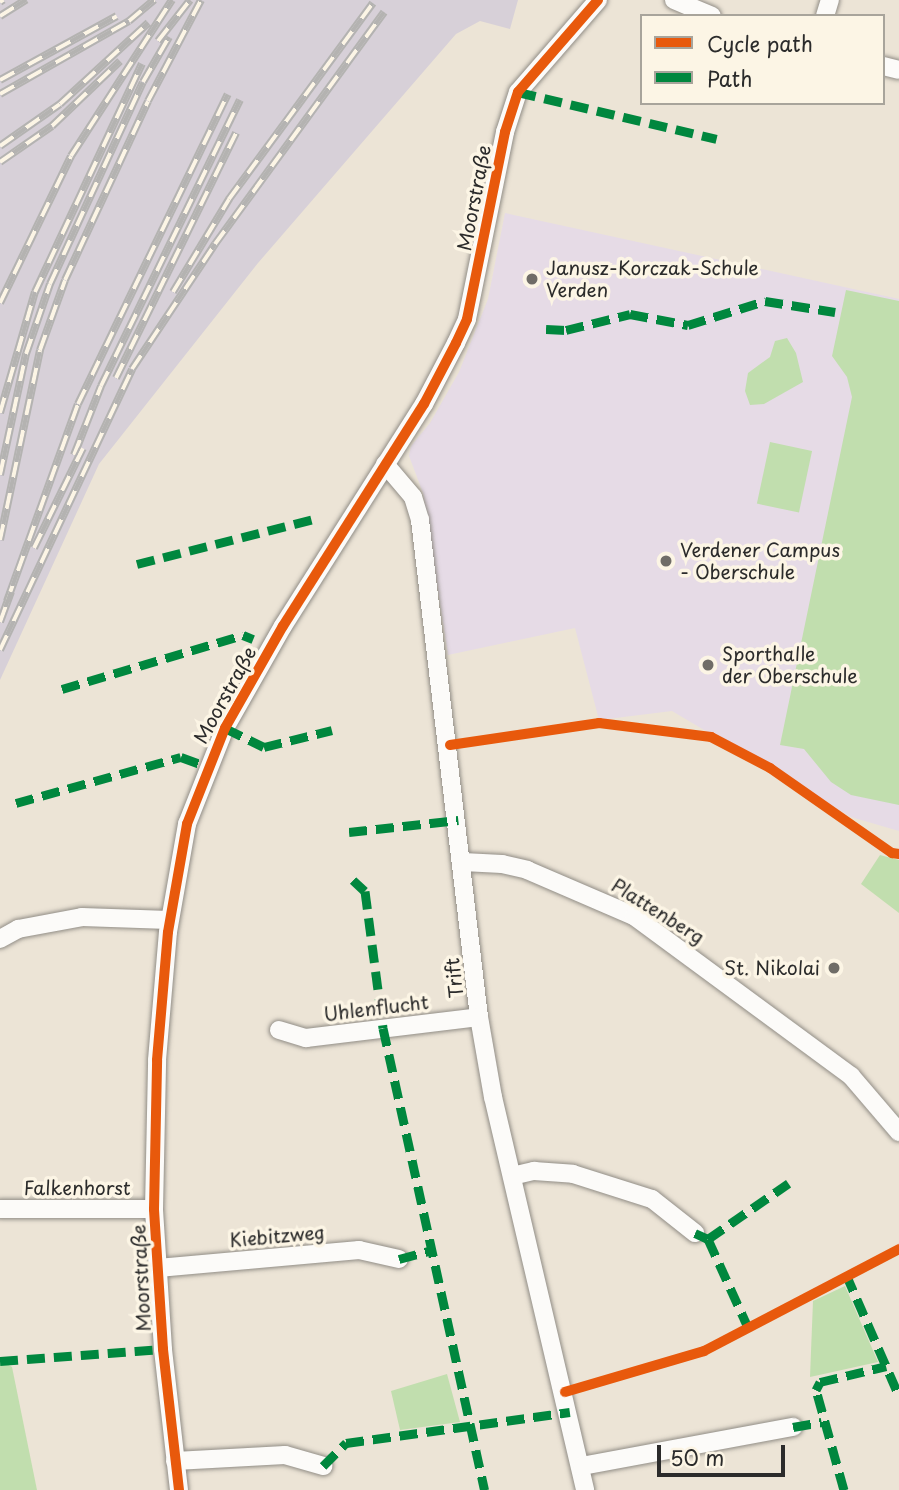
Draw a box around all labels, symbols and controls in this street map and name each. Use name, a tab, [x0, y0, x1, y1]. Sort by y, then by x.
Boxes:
legend	[640, 14, 885, 105]
text: Cycle path	[707, 27, 813, 59]
text: Path	[707, 62, 752, 94]
street label: Moorstraße	[453, 143, 495, 253]
place label: Janusz-Korczak-Schule Verden	[546, 257, 759, 301]
marker: Janusz-Korczak-Schule Verden	[524, 271, 540, 287]
place label: Verdener Campus - Oberschule	[680, 539, 842, 583]
marker: Verdener Campus - Oberschule	[658, 553, 674, 569]
street label: Moorstraße	[189, 642, 261, 748]
place label: Sporthalle der Oberschule	[722, 643, 859, 687]
marker: Sporthalle der Oberschule	[700, 657, 716, 673]
street label: Plattenberg	[607, 874, 709, 948]
street label: Trift	[441, 957, 467, 999]
place label: St. Nikolai	[724, 957, 820, 979]
marker: St. Nikolai	[826, 960, 842, 976]
street label: Uhlenflucht	[322, 990, 430, 1026]
street label: Falkenhorst	[23, 1177, 131, 1199]
street label: Kiebitzweg	[228, 1220, 326, 1252]
street label: Moorstraße	[127, 1224, 155, 1332]
scale bar	[661, 1430, 789, 1474]
text: 50 m	[670, 1441, 724, 1473]

